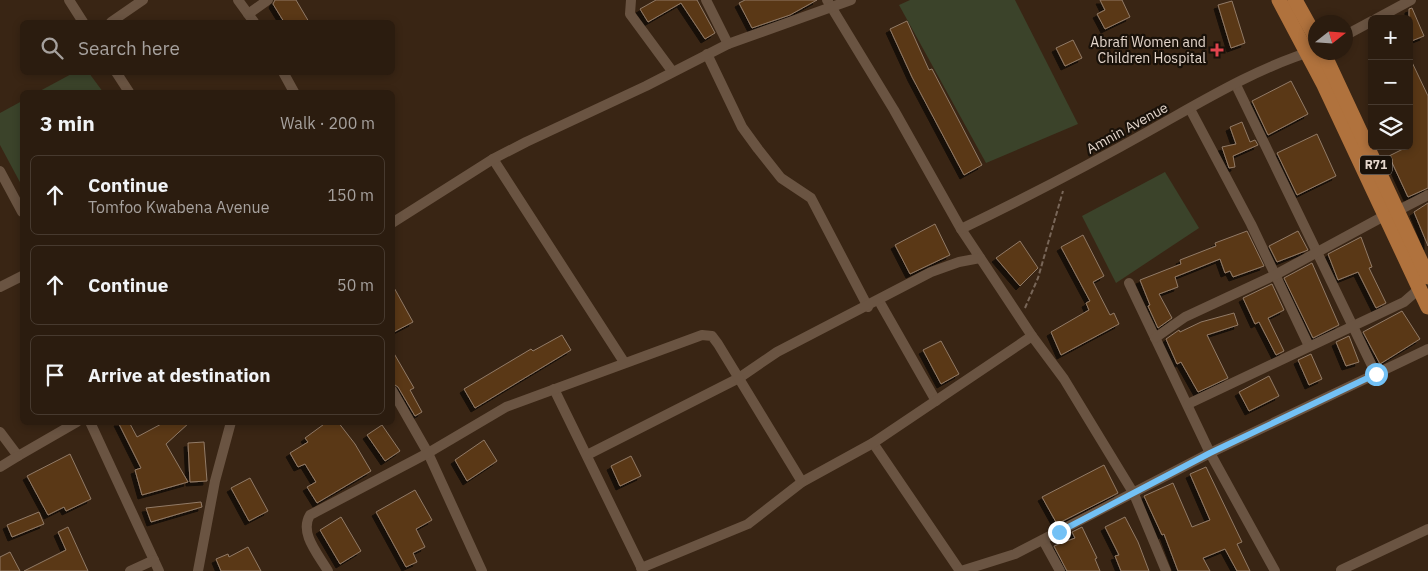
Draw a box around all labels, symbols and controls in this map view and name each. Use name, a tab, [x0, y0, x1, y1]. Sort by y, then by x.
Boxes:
north arrow	[1308, 15, 1353, 60]
map controls	[1368, 15, 1413, 150]
button: +	[1368, 15, 1413, 60]
search box	[20, 20, 395, 75]
place label: Abrafi Women and Children Hospital	[1090, 33, 1206, 67]
icon: search	[38, 34, 66, 62]
text: Search here	[78, 36, 180, 60]
marker: Abrafi Women and Children Hospital	[1210, 43, 1224, 57]
button: −	[1368, 60, 1413, 105]
street label: Amnin Avenue	[1083, 98, 1171, 158]
button: layers	[1368, 105, 1413, 150]
text: 3 min	[40, 109, 95, 137]
text: Walk · 200 m	[280, 113, 375, 133]
road number: R71	[1360, 156, 1392, 174]
text: Continue	[88, 173, 168, 197]
icon: ahead	[41, 181, 69, 209]
text: 150 m	[327, 185, 374, 205]
text: Tomfoo Kwabena Avenue	[88, 197, 269, 217]
icon: ahead	[41, 271, 69, 299]
text: Continue	[88, 273, 168, 297]
text: 50 m	[337, 275, 374, 295]
icon: arrive	[41, 361, 69, 389]
text: Arrive at destination	[88, 363, 271, 387]
route start	[1365, 363, 1388, 386]
route end	[1048, 521, 1071, 544]

